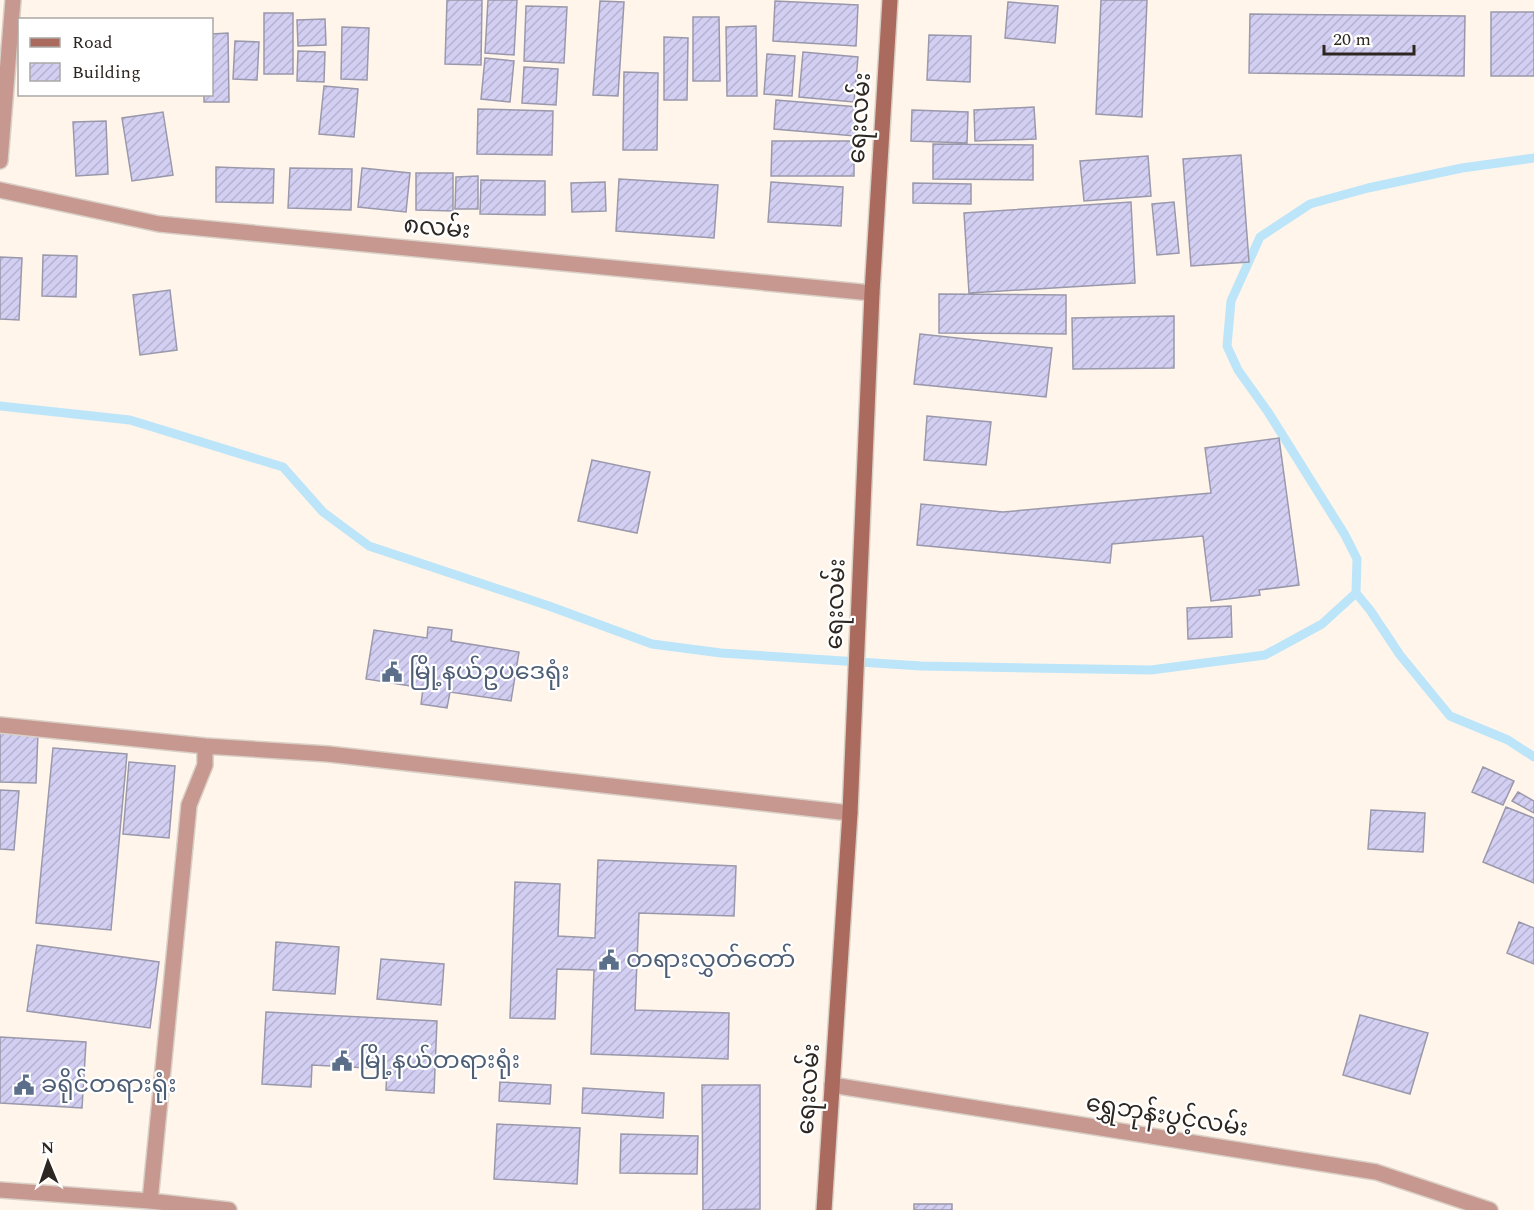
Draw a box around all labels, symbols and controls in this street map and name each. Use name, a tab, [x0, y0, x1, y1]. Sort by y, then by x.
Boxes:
legend	[18, 18, 213, 96]
scale bar	[1324, 18, 1414, 56]
text: 20 m	[1333, 26, 1371, 53]
text: Road	[72, 29, 113, 56]
text: Building	[72, 59, 141, 86]
street label: ရေးလမ်း	[839, 71, 881, 165]
street label: ၈လမ်း	[402, 207, 472, 249]
street label: ရေးလမ်း	[816, 558, 856, 650]
place label: မြို့နယ်ဥပဒေရုံး	[409, 654, 570, 690]
public building icon: မြို့နယ်ဥပဒေရုံး	[380, 660, 404, 684]
place label: တရားလွှတ်တော်	[626, 942, 795, 978]
public building icon: တရားလွှတ်တော်	[597, 948, 621, 972]
street label: ရေးလမ်း	[788, 1042, 830, 1136]
place label: မြို့နယ်တရားရုံး	[359, 1043, 520, 1079]
public building icon: မြို့နယ်တရားရုံး	[330, 1049, 354, 1073]
place label: ခရိုင်တရားရုံး	[41, 1067, 176, 1103]
public building icon: ခရိုင်တရားရုံး	[12, 1073, 36, 1097]
street label: ရွှေဘုန်းပွင့်လမ်း	[1083, 1085, 1251, 1147]
north arrow	[18, 1132, 78, 1192]
text: N	[41, 1136, 54, 1160]

